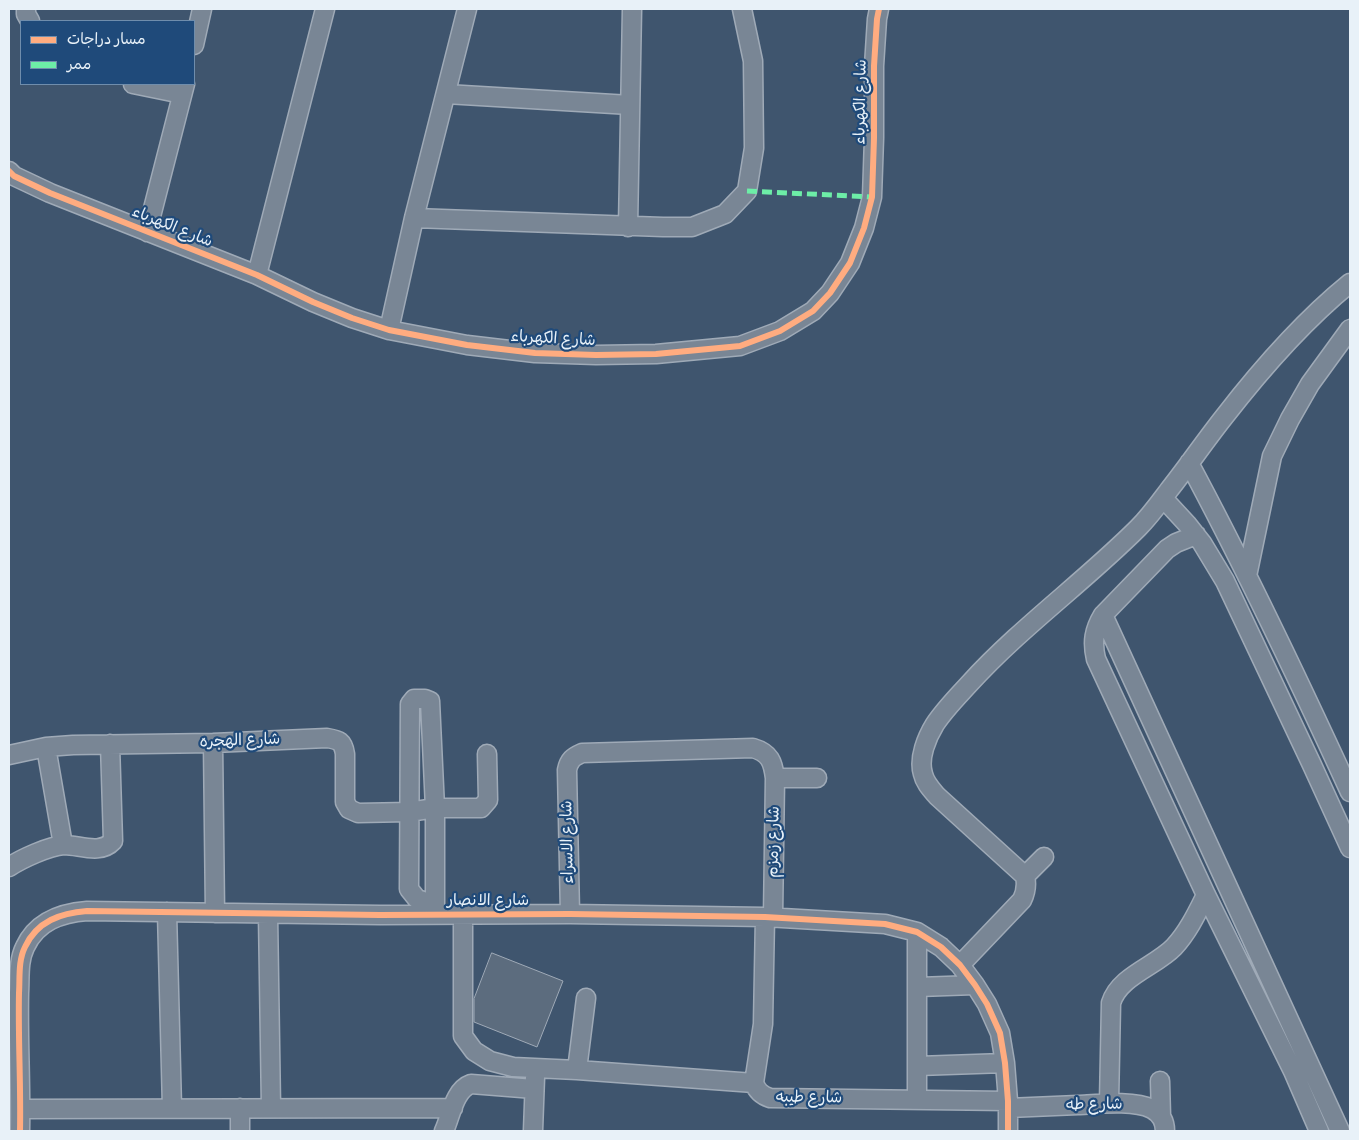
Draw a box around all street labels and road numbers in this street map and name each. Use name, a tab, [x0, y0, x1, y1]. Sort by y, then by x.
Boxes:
street label: شارع الكهرباء	[851, 59, 871, 145]
street label: شارع الكهرباء	[129, 202, 215, 252]
street label: شارع الكهرباء	[510, 327, 596, 351]
street label: شارع الهجره	[199, 730, 281, 752]
street label: شارع الاسراء	[558, 800, 578, 884]
street label: شارع زمزم	[764, 806, 784, 878]
street label: شارع الانصار	[447, 891, 529, 911]
street label: شارع طيبه	[776, 1088, 842, 1108]
street label: شارع طه	[1065, 1095, 1123, 1115]

